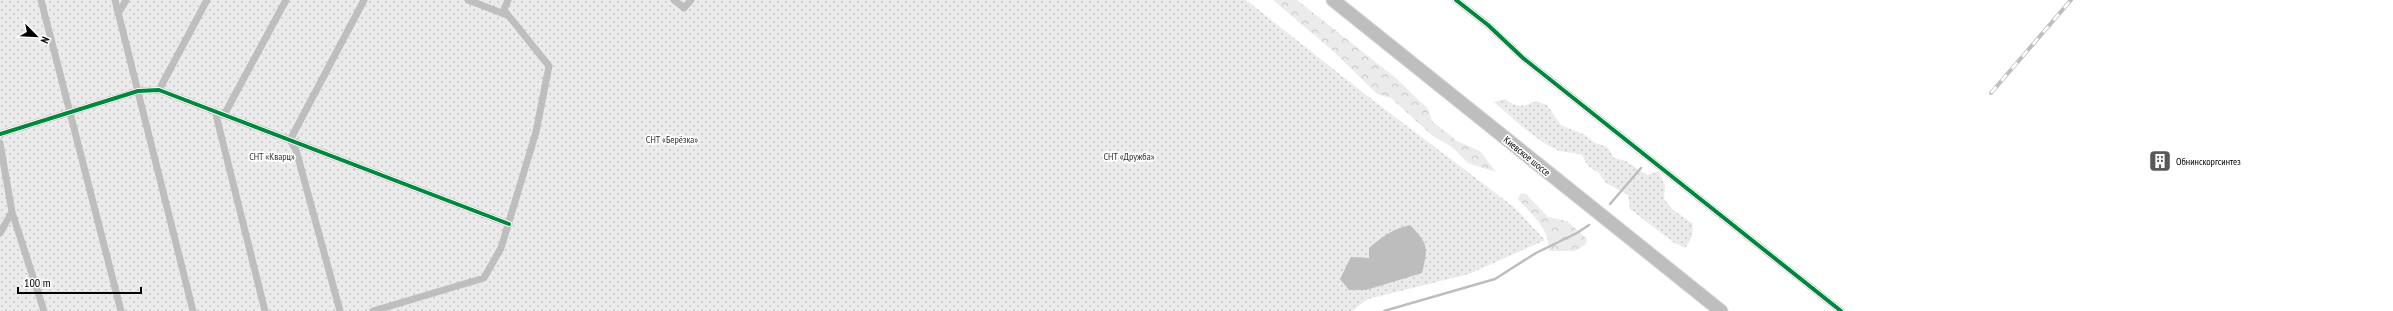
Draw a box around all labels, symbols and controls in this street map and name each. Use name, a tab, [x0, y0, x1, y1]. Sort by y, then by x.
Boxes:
north arrow	[16, 16, 56, 56]
text: N	[38, 35, 53, 46]
park label: СНТ «Берёзка»	[646, 133, 698, 146]
street label: Киевское шоссе	[1501, 133, 1553, 179]
building icon: Обнинскоргсинтез	[2147, 148, 2173, 174]
park label: СНТ «Кварц»	[249, 150, 295, 163]
park label: СНТ «Дружба»	[1103, 150, 1155, 163]
place label: Обнинскоргсинтез	[2176, 155, 2241, 168]
scale bar	[18, 269, 141, 295]
text: 100 m	[24, 275, 51, 290]

